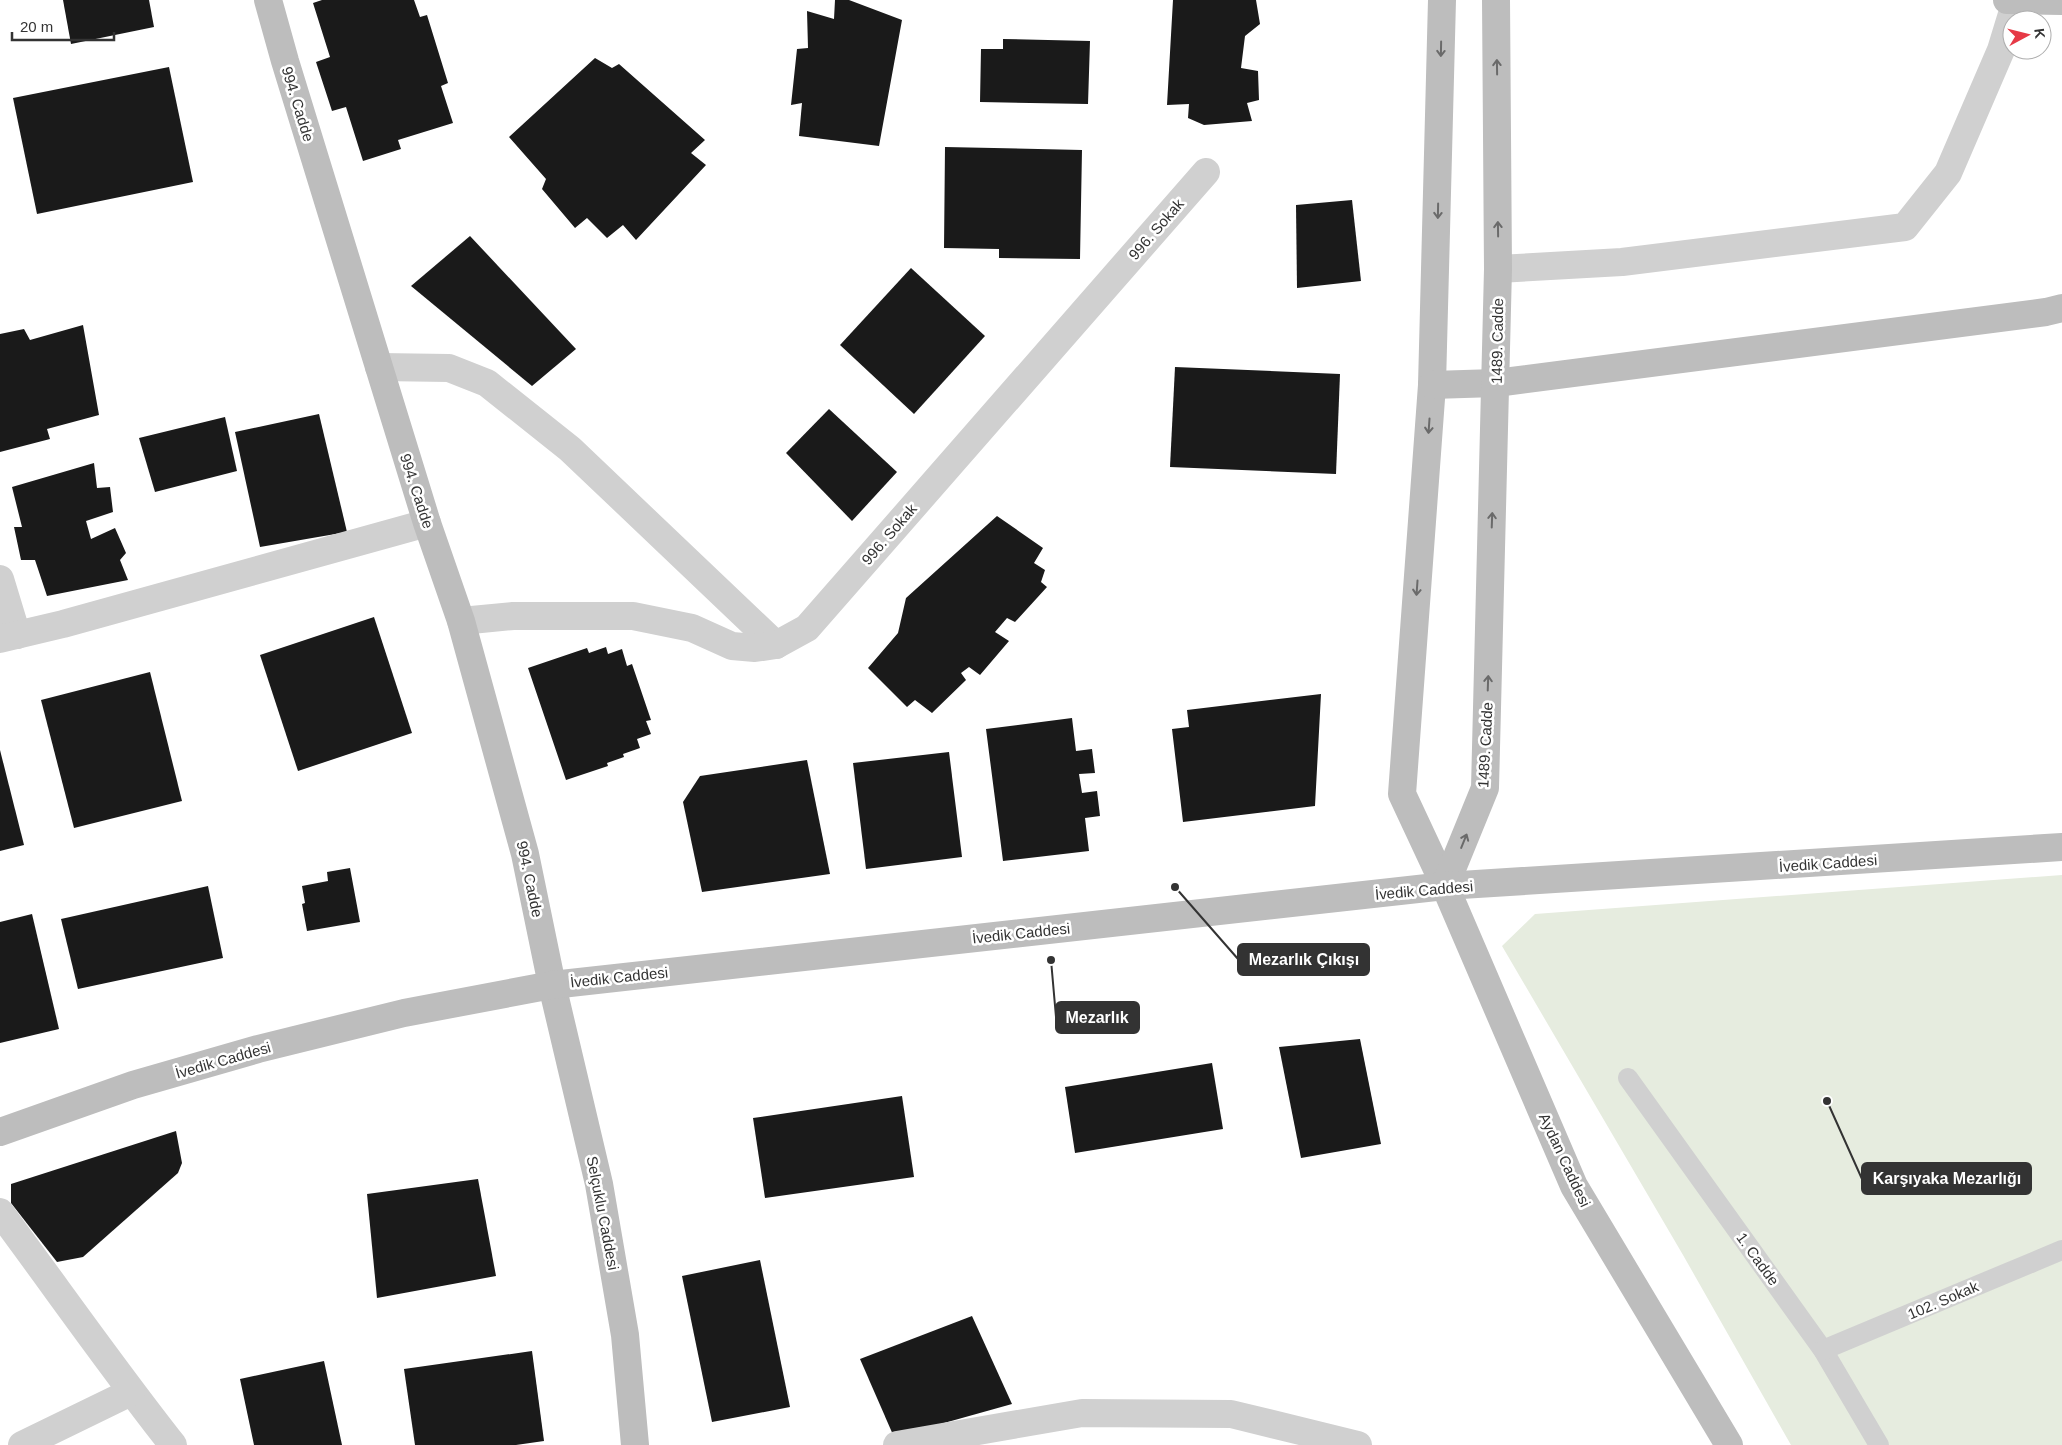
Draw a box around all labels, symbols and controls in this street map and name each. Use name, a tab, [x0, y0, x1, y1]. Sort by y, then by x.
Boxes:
scale bar	[12, 10, 115, 42]
north arrow	[2002, 10, 2052, 60]
text: 20 m	[20, 18, 53, 35]
text: K	[2031, 27, 2048, 39]
one-way arrow	[1436, 40, 1446, 56]
one-way arrow	[1492, 59, 1501, 75]
street label: 994. Cadde	[279, 64, 317, 144]
street label: 996. Sokak	[1125, 195, 1187, 263]
one-way arrow	[1433, 203, 1442, 219]
one-way arrow	[1493, 221, 1503, 238]
street label: 1489. Cadde	[1488, 298, 1506, 384]
one-way arrow	[1425, 418, 1434, 434]
street label: 994. Cadde	[397, 451, 437, 531]
street label: 996. Sokak	[858, 500, 920, 568]
one-way arrow	[1487, 513, 1497, 529]
one-way arrow	[1413, 580, 1422, 596]
one-way arrow	[1483, 675, 1493, 692]
street label: 1489. Cadde	[1474, 702, 1496, 788]
one-way arrow	[1459, 834, 1469, 849]
street label: 994. Cadde	[514, 839, 546, 919]
street label: İvedik Caddesi	[1778, 851, 1878, 875]
street label: İvedik Caddesi	[1374, 877, 1474, 903]
street label: İvedik Caddesi	[971, 919, 1071, 947]
callout: Mezarlık Çıkışı	[1238, 944, 1369, 975]
text: Mezarlık Çıkışı	[1249, 951, 1359, 968]
street label: İvedik Caddesi	[569, 963, 669, 991]
callout: Mezarlık	[1056, 1002, 1139, 1033]
text: Mezarlık	[1065, 1009, 1129, 1026]
street label: İvedik Caddesi	[173, 1038, 273, 1082]
street label: Aydan Caddesi	[1536, 1110, 1594, 1210]
street label: Selçuklu Caddesi	[584, 1154, 622, 1272]
callout: Karşıyaka Mezarlığı	[1862, 1163, 2031, 1194]
text: Karşıyaka Mezarlığı	[1873, 1170, 2021, 1187]
street label: 1. Cadde	[1733, 1229, 1783, 1289]
street label: 102. Sokak	[1905, 1277, 1981, 1322]

